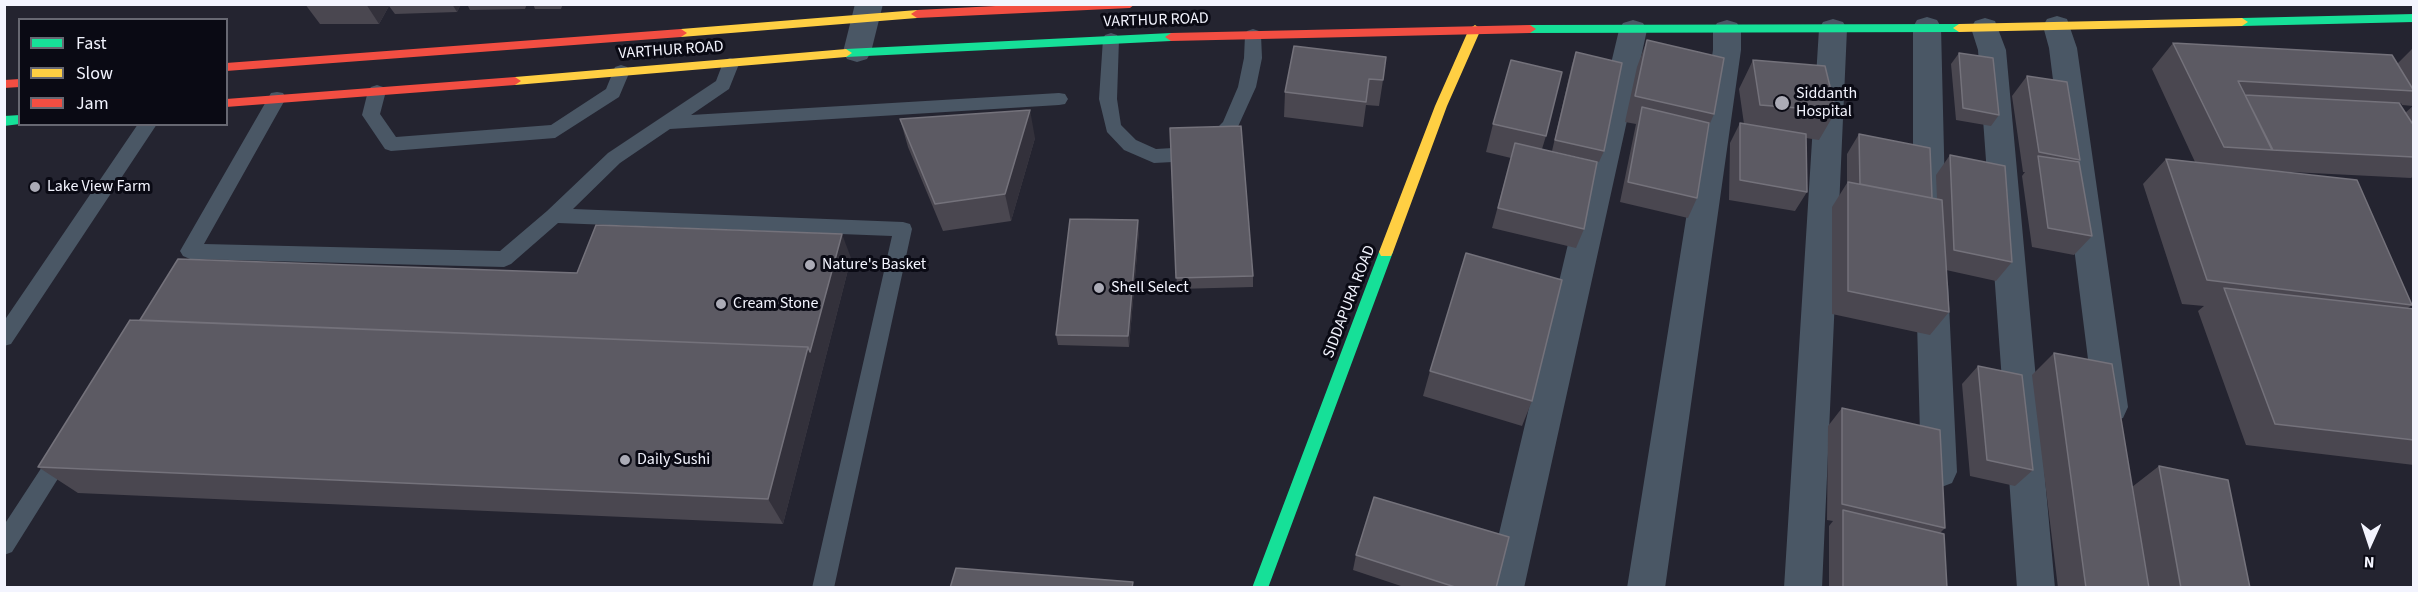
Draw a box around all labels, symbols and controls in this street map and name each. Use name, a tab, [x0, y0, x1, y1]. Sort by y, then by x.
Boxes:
street label: VARTHUR ROAD	[1103, 10, 1209, 32]
legend	[18, 18, 228, 126]
text: Fast	[76, 31, 107, 56]
street label: VARTHUR ROAD	[618, 38, 724, 64]
text: Slow	[76, 61, 113, 86]
place label: Siddanth Hospital	[1796, 84, 1857, 122]
text: Jam	[76, 91, 109, 116]
marker: Siddanth Hospital	[1773, 94, 1791, 112]
place label: Lake View Farm	[47, 177, 151, 197]
marker: Lake View Farm	[28, 180, 42, 194]
street label: SIDDAPURA ROAD	[1320, 243, 1380, 361]
place label: Nature's Basket	[822, 255, 926, 275]
marker: Nature's Basket	[803, 258, 817, 272]
place label: Shell Select	[1111, 278, 1189, 298]
marker: Shell Select	[1092, 281, 1106, 295]
place label: Cream Stone	[733, 294, 818, 314]
marker: Cream Stone	[714, 297, 728, 311]
place label: Daily Sushi	[637, 450, 710, 470]
marker: Daily Sushi	[618, 453, 632, 467]
north arrow	[2340, 514, 2400, 574]
text: N	[2363, 551, 2375, 573]

